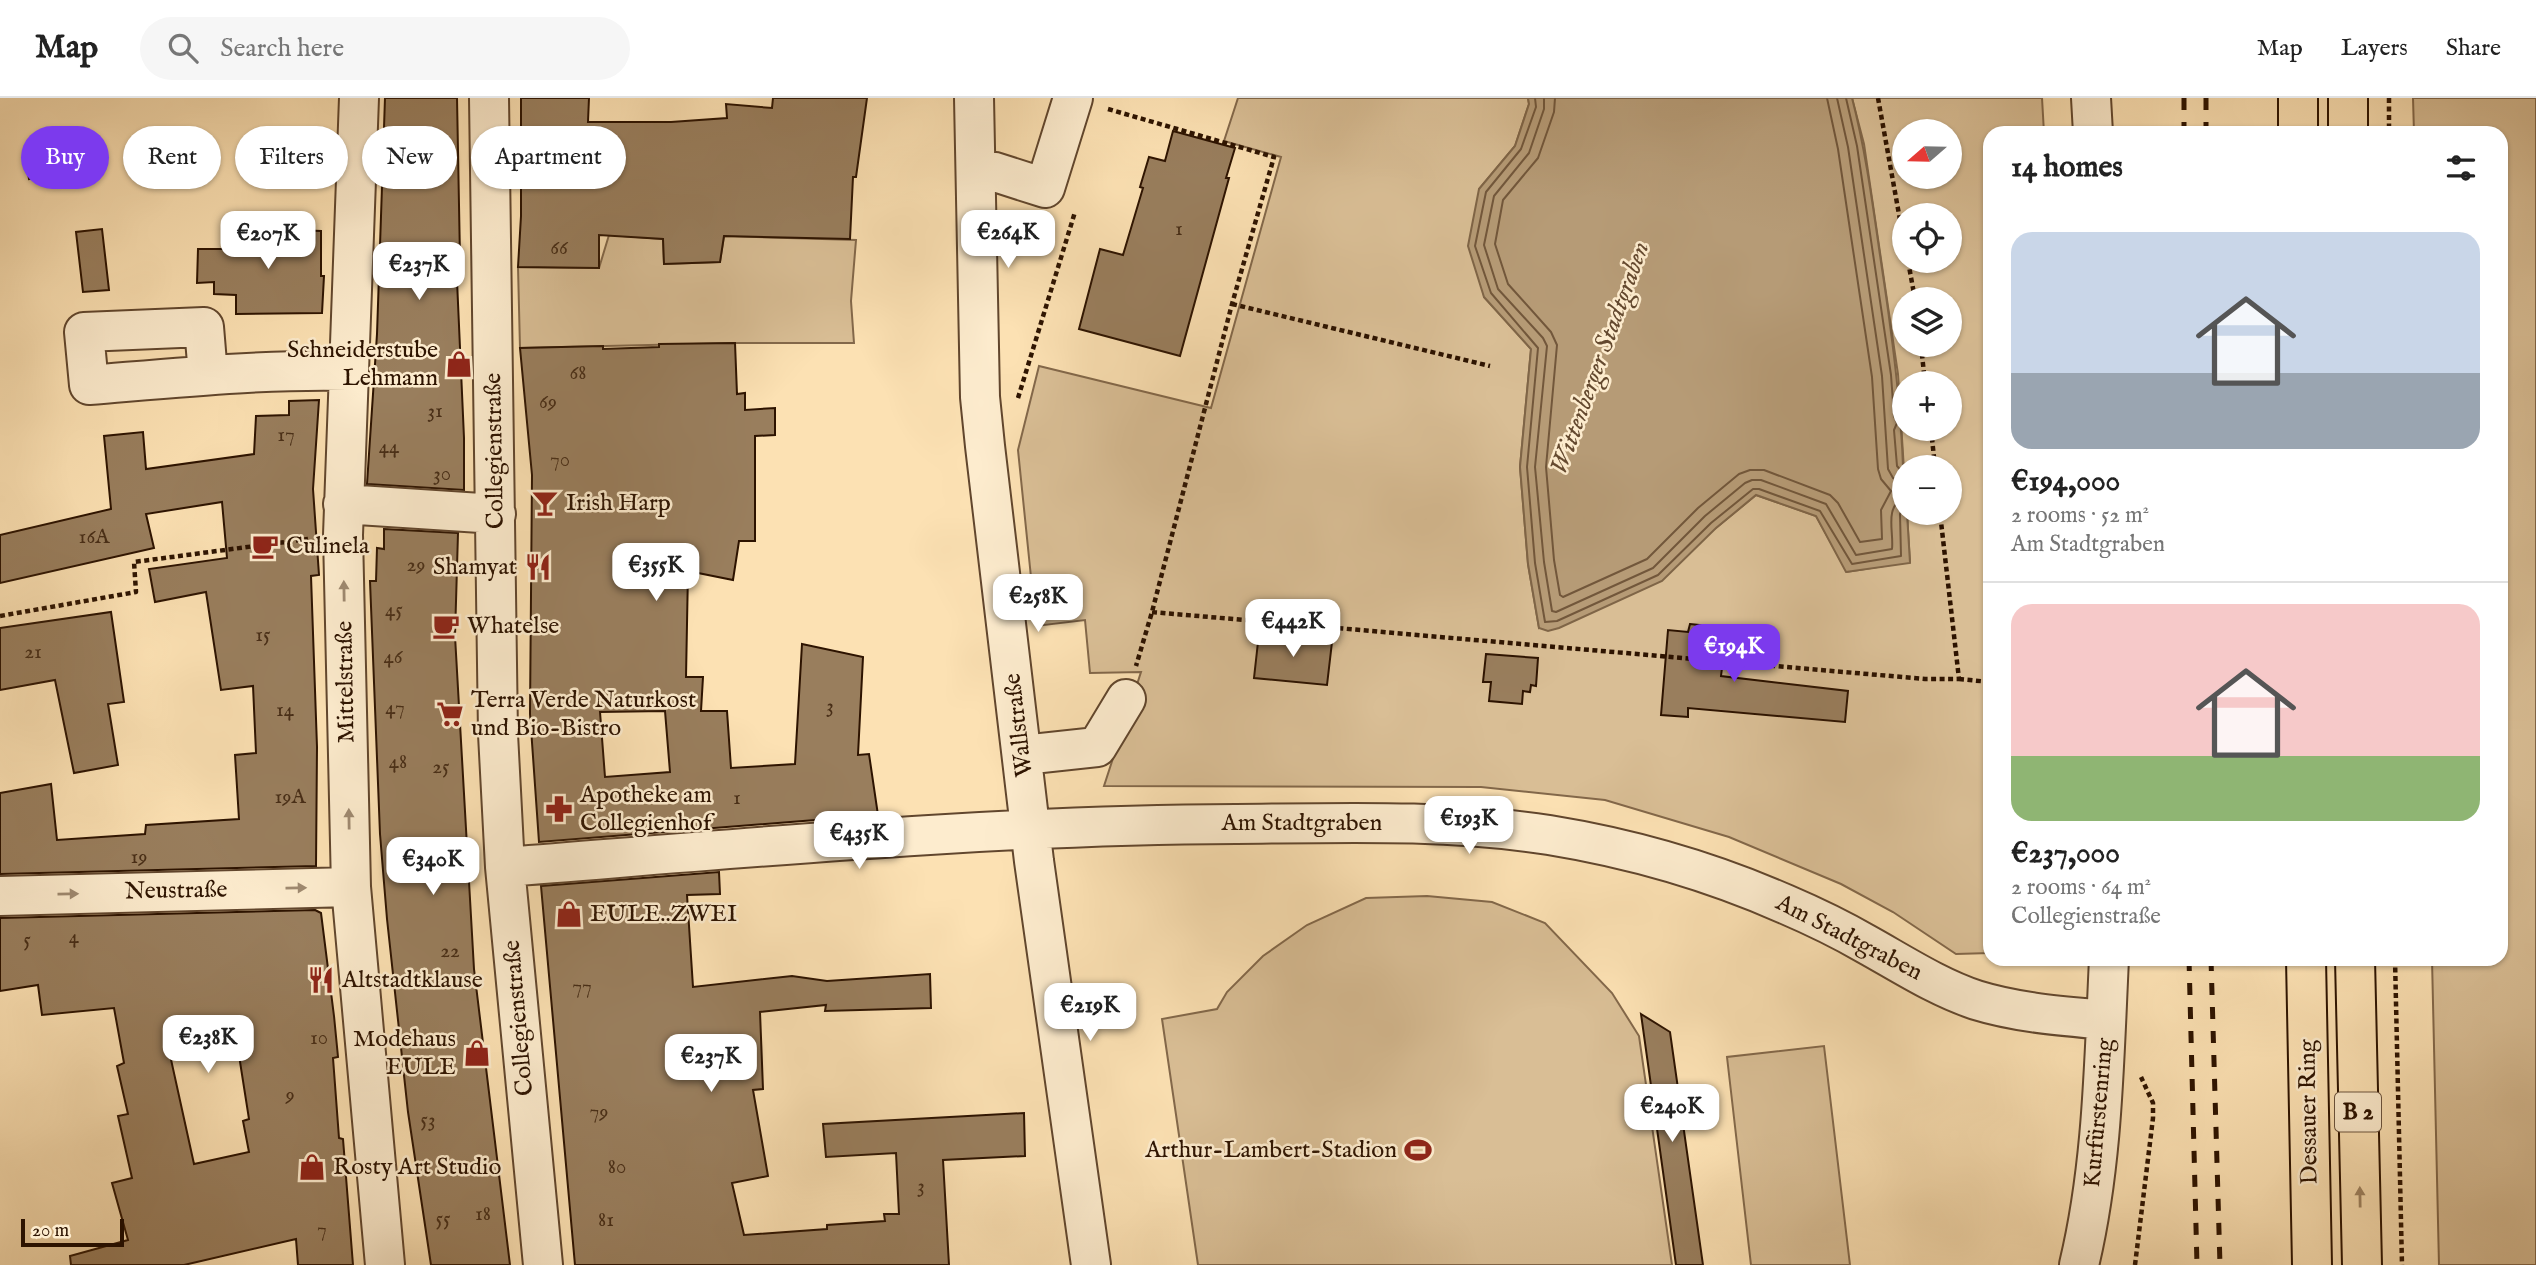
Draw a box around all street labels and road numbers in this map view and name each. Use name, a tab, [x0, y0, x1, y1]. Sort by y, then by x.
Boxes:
street label: Collegienstraße	[478, 373, 512, 529]
street label: Mittelstraße	[329, 621, 363, 743]
street label: Wallstraße	[997, 671, 1041, 779]
street label: Am Stadtgraben	[1221, 808, 1383, 839]
street label: Neustraße	[124, 875, 228, 907]
street label: Am Stadtgraben	[1769, 887, 1928, 988]
street label: Collegienstraße	[497, 939, 541, 1097]
street label: Kurfürstenring	[2077, 1036, 2121, 1189]
street label: Dessauer Ring	[2292, 1038, 2326, 1185]
road number: B 2	[2335, 1093, 2381, 1132]

